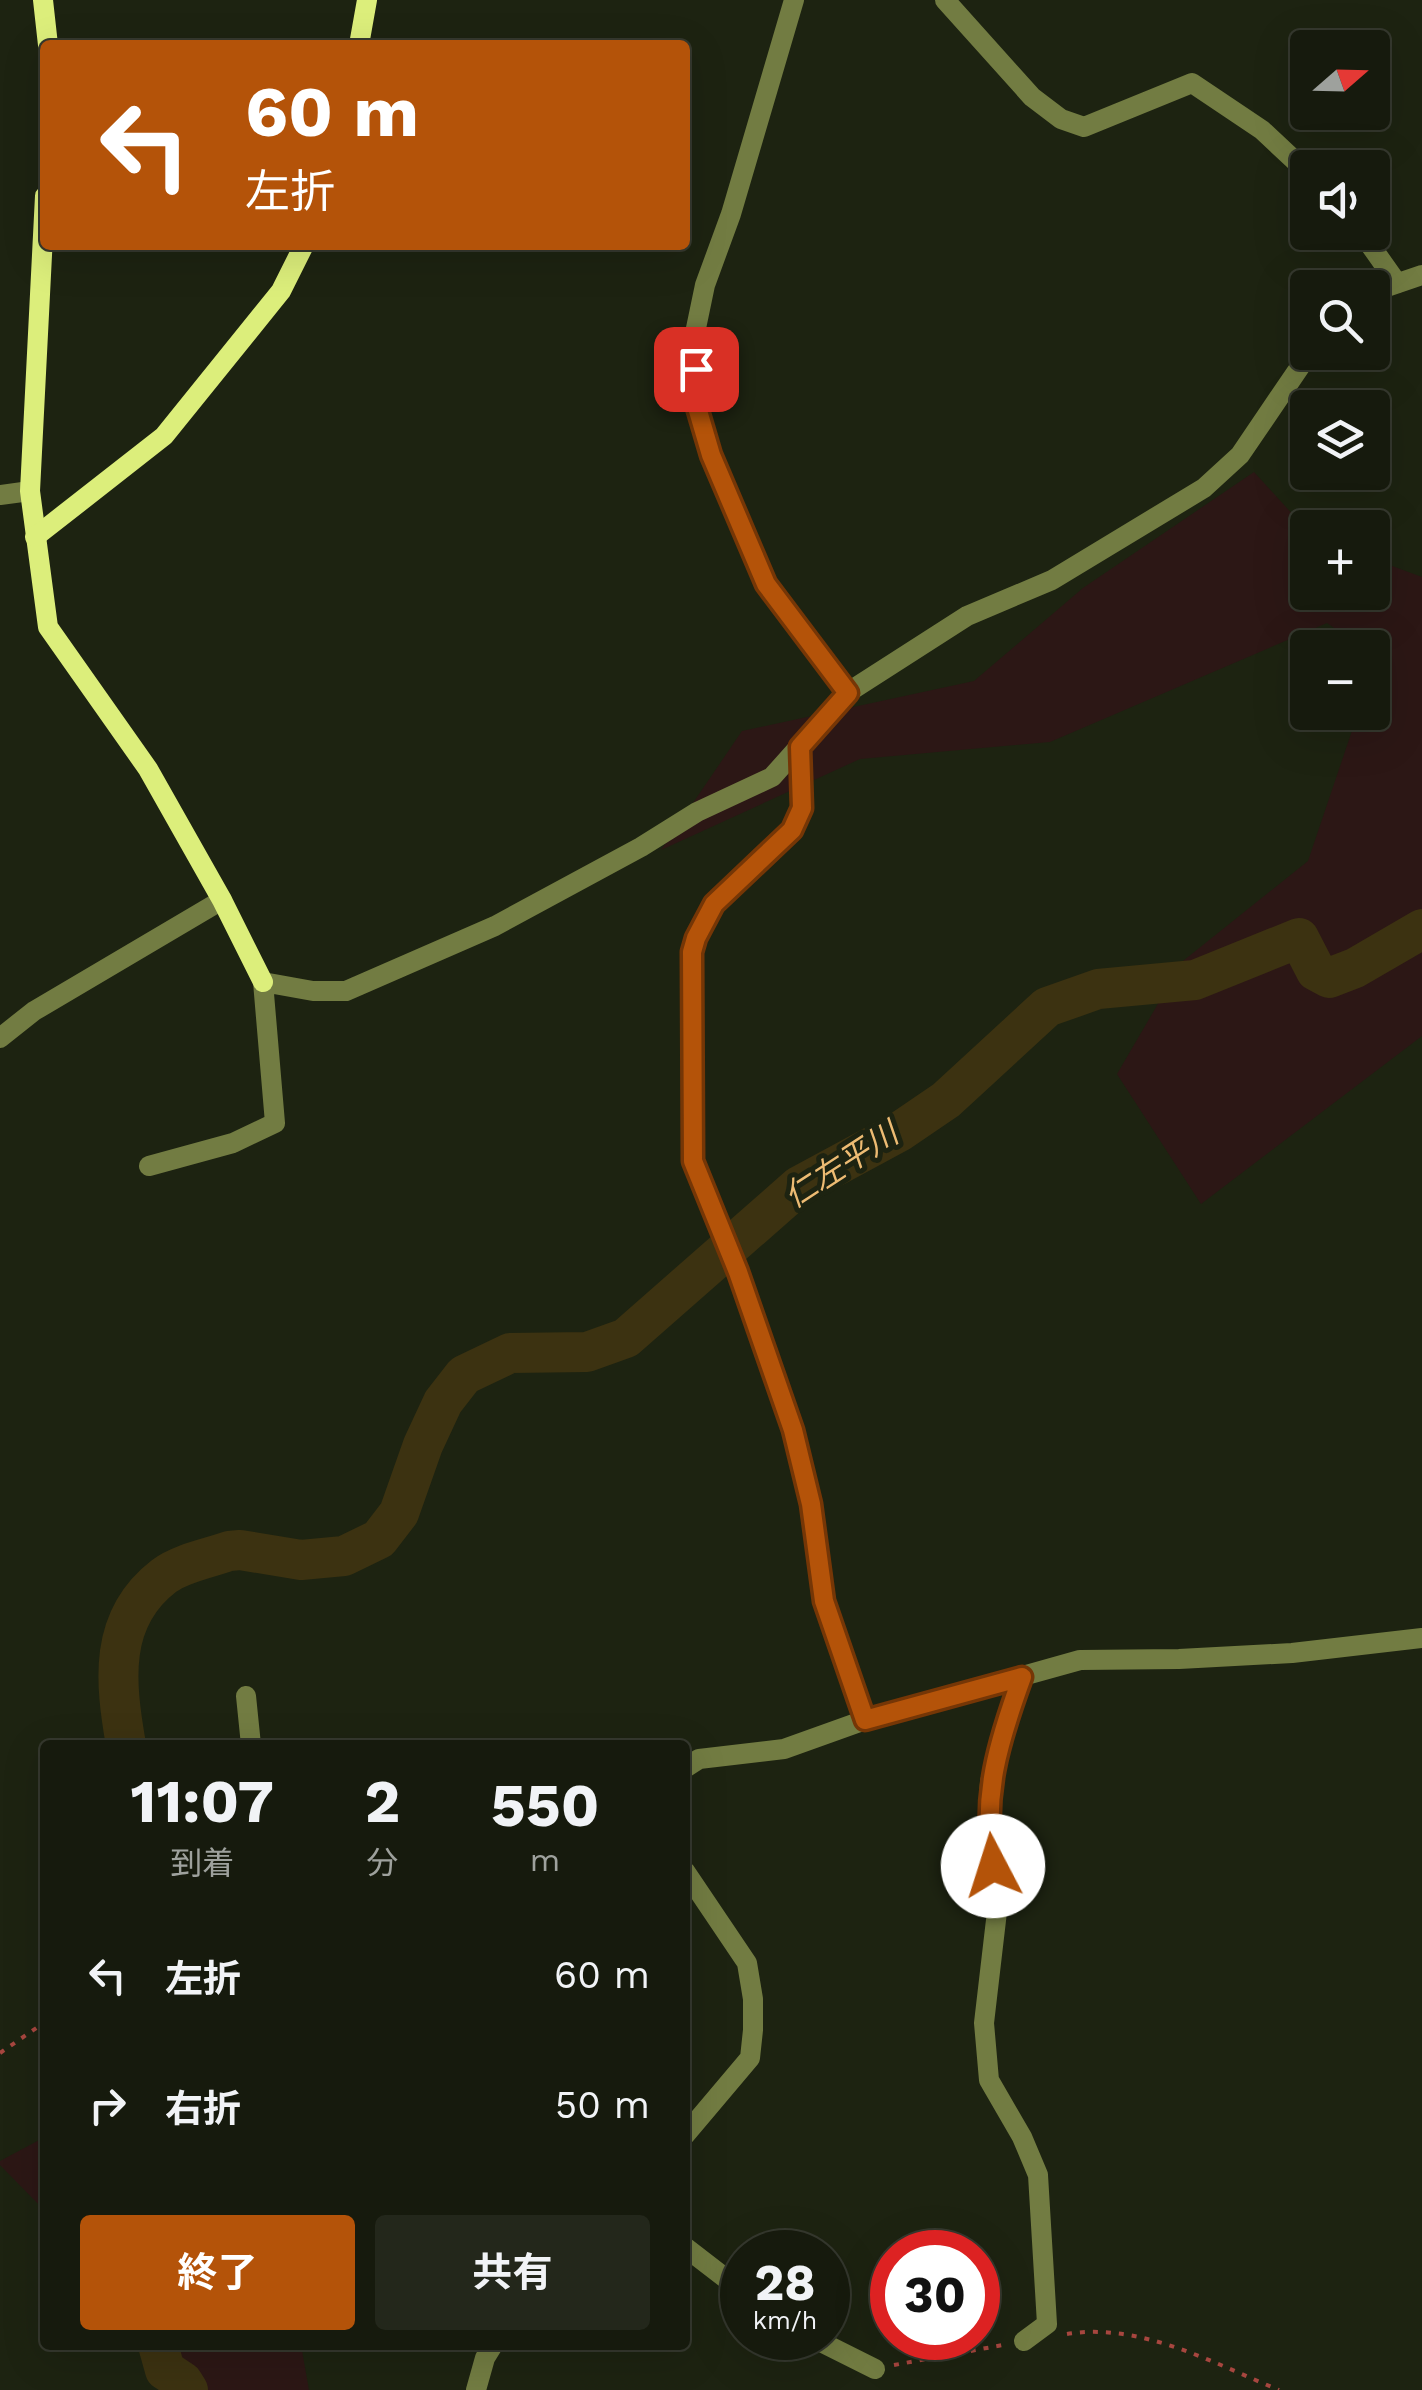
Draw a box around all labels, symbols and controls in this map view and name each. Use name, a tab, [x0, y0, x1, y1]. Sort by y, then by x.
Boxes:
north arrow	[1290, 30, 1390, 130]
map controls	[1290, 30, 1390, 730]
text: 60 m	[245, 71, 419, 153]
icon: left	[80, 80, 210, 210]
button: sound	[1290, 150, 1390, 250]
text: 左折	[245, 165, 335, 218]
button: search	[1290, 270, 1390, 370]
pin	[654, 327, 739, 412]
icon: arrive	[669, 342, 724, 397]
button: layers	[1290, 390, 1390, 490]
button: +	[1290, 510, 1390, 610]
button: −	[1290, 630, 1390, 730]
water label: 仁左平川	[777, 1113, 908, 1216]
text: 11:07	[131, 1766, 274, 1837]
text: 2	[365, 1766, 400, 1837]
text: 550	[491, 1770, 599, 1841]
position arrow	[941, 1814, 1045, 1918]
text: m	[530, 1841, 560, 1879]
text: 到着	[170, 1844, 234, 1882]
text: 分	[366, 1844, 398, 1882]
icon: left	[80, 1948, 135, 2003]
text: 60 m	[554, 1953, 650, 1997]
text: 左折	[165, 1957, 241, 2001]
icon: right	[80, 2078, 135, 2133]
text: 50 m	[555, 2083, 650, 2127]
text: 右折	[165, 2087, 241, 2131]
button: 終了	[80, 2215, 355, 2330]
button: 共有	[375, 2215, 650, 2330]
speed limit sign: 30	[870, 2230, 1000, 2360]
text: 28	[754, 2253, 816, 2312]
text: km/h	[753, 2306, 817, 2335]

